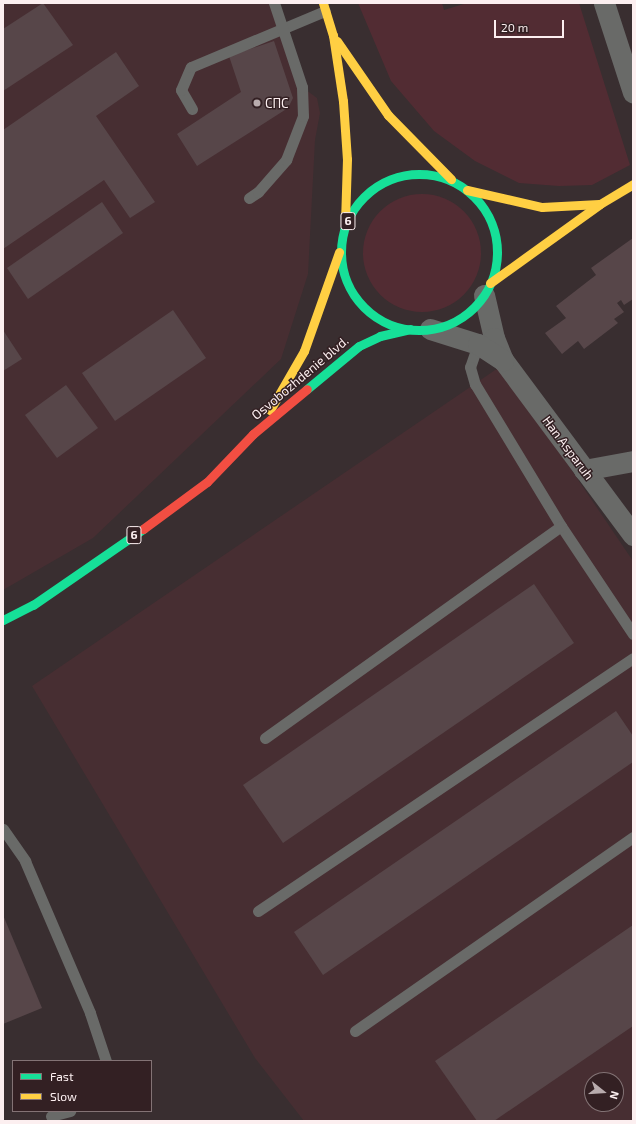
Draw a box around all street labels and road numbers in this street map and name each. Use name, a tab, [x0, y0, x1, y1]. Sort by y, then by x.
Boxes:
road number: 6	[340, 211, 356, 231]
street label: Osvobozhdenie blvd.	[248, 333, 352, 423]
street label: Han Asparuh	[539, 413, 597, 483]
road number: 6	[126, 525, 142, 545]

